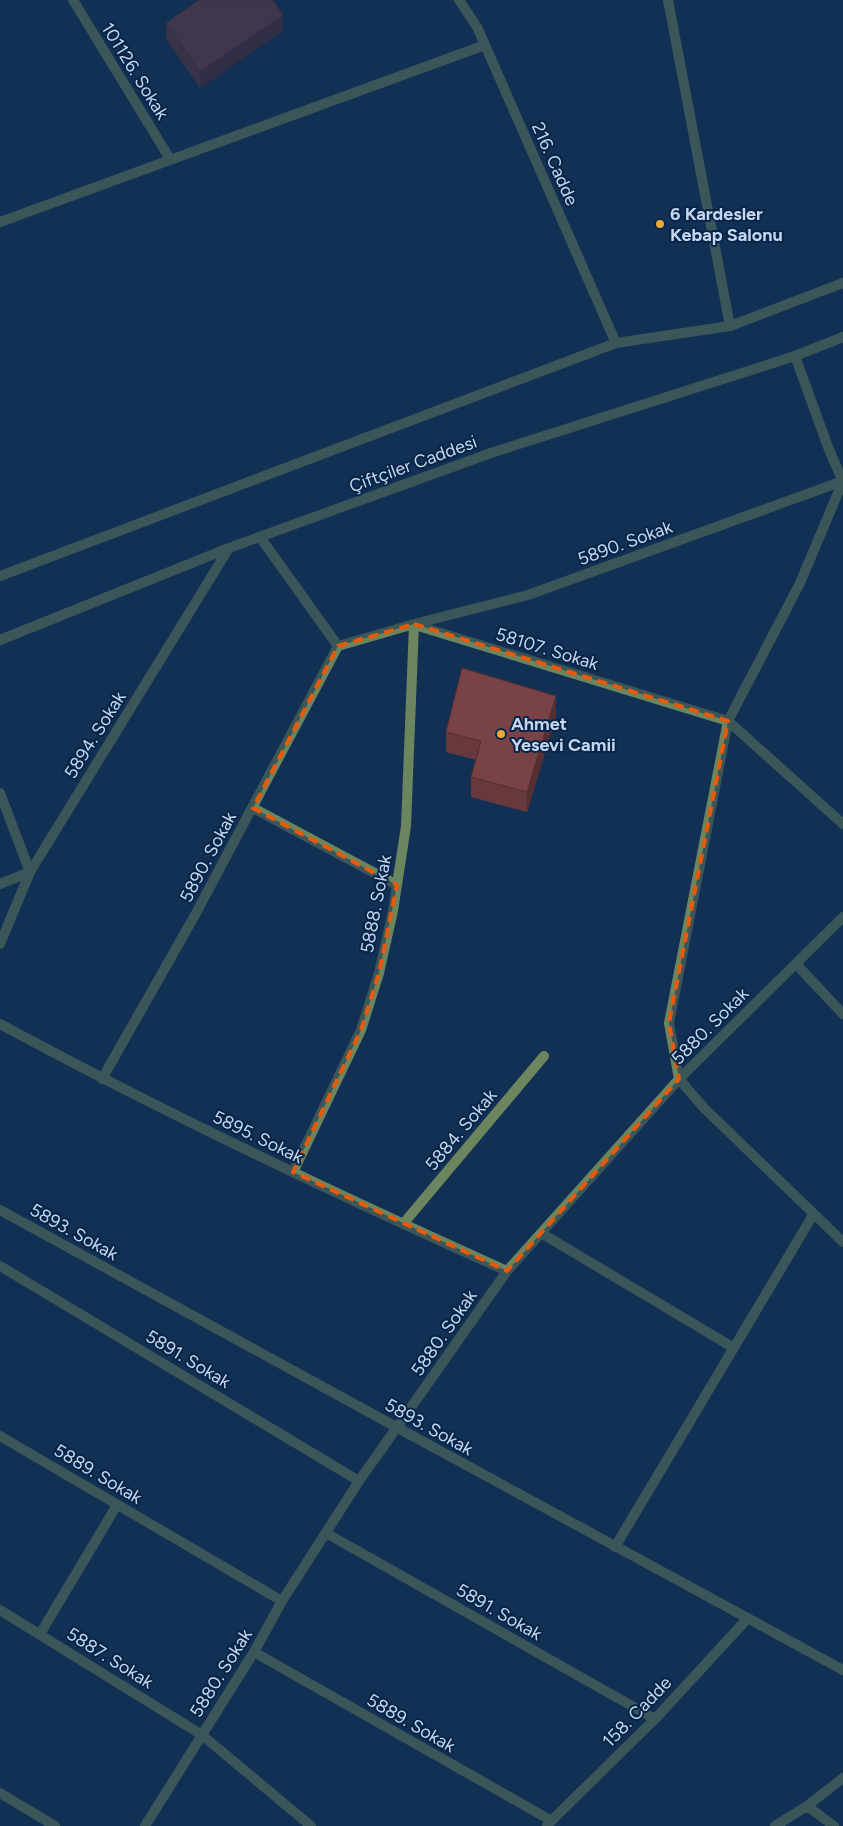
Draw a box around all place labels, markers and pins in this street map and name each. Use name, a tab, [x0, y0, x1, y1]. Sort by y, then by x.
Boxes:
place label: 6 Kardesler Kebap Salonu	[670, 203, 783, 246]
marker: 6 Kardesler Kebap Salonu	[654, 218, 666, 230]
place label: Ahmet Yesevi Camii	[511, 713, 616, 756]
marker: Ahmet Yesevi Camii	[495, 728, 507, 740]

